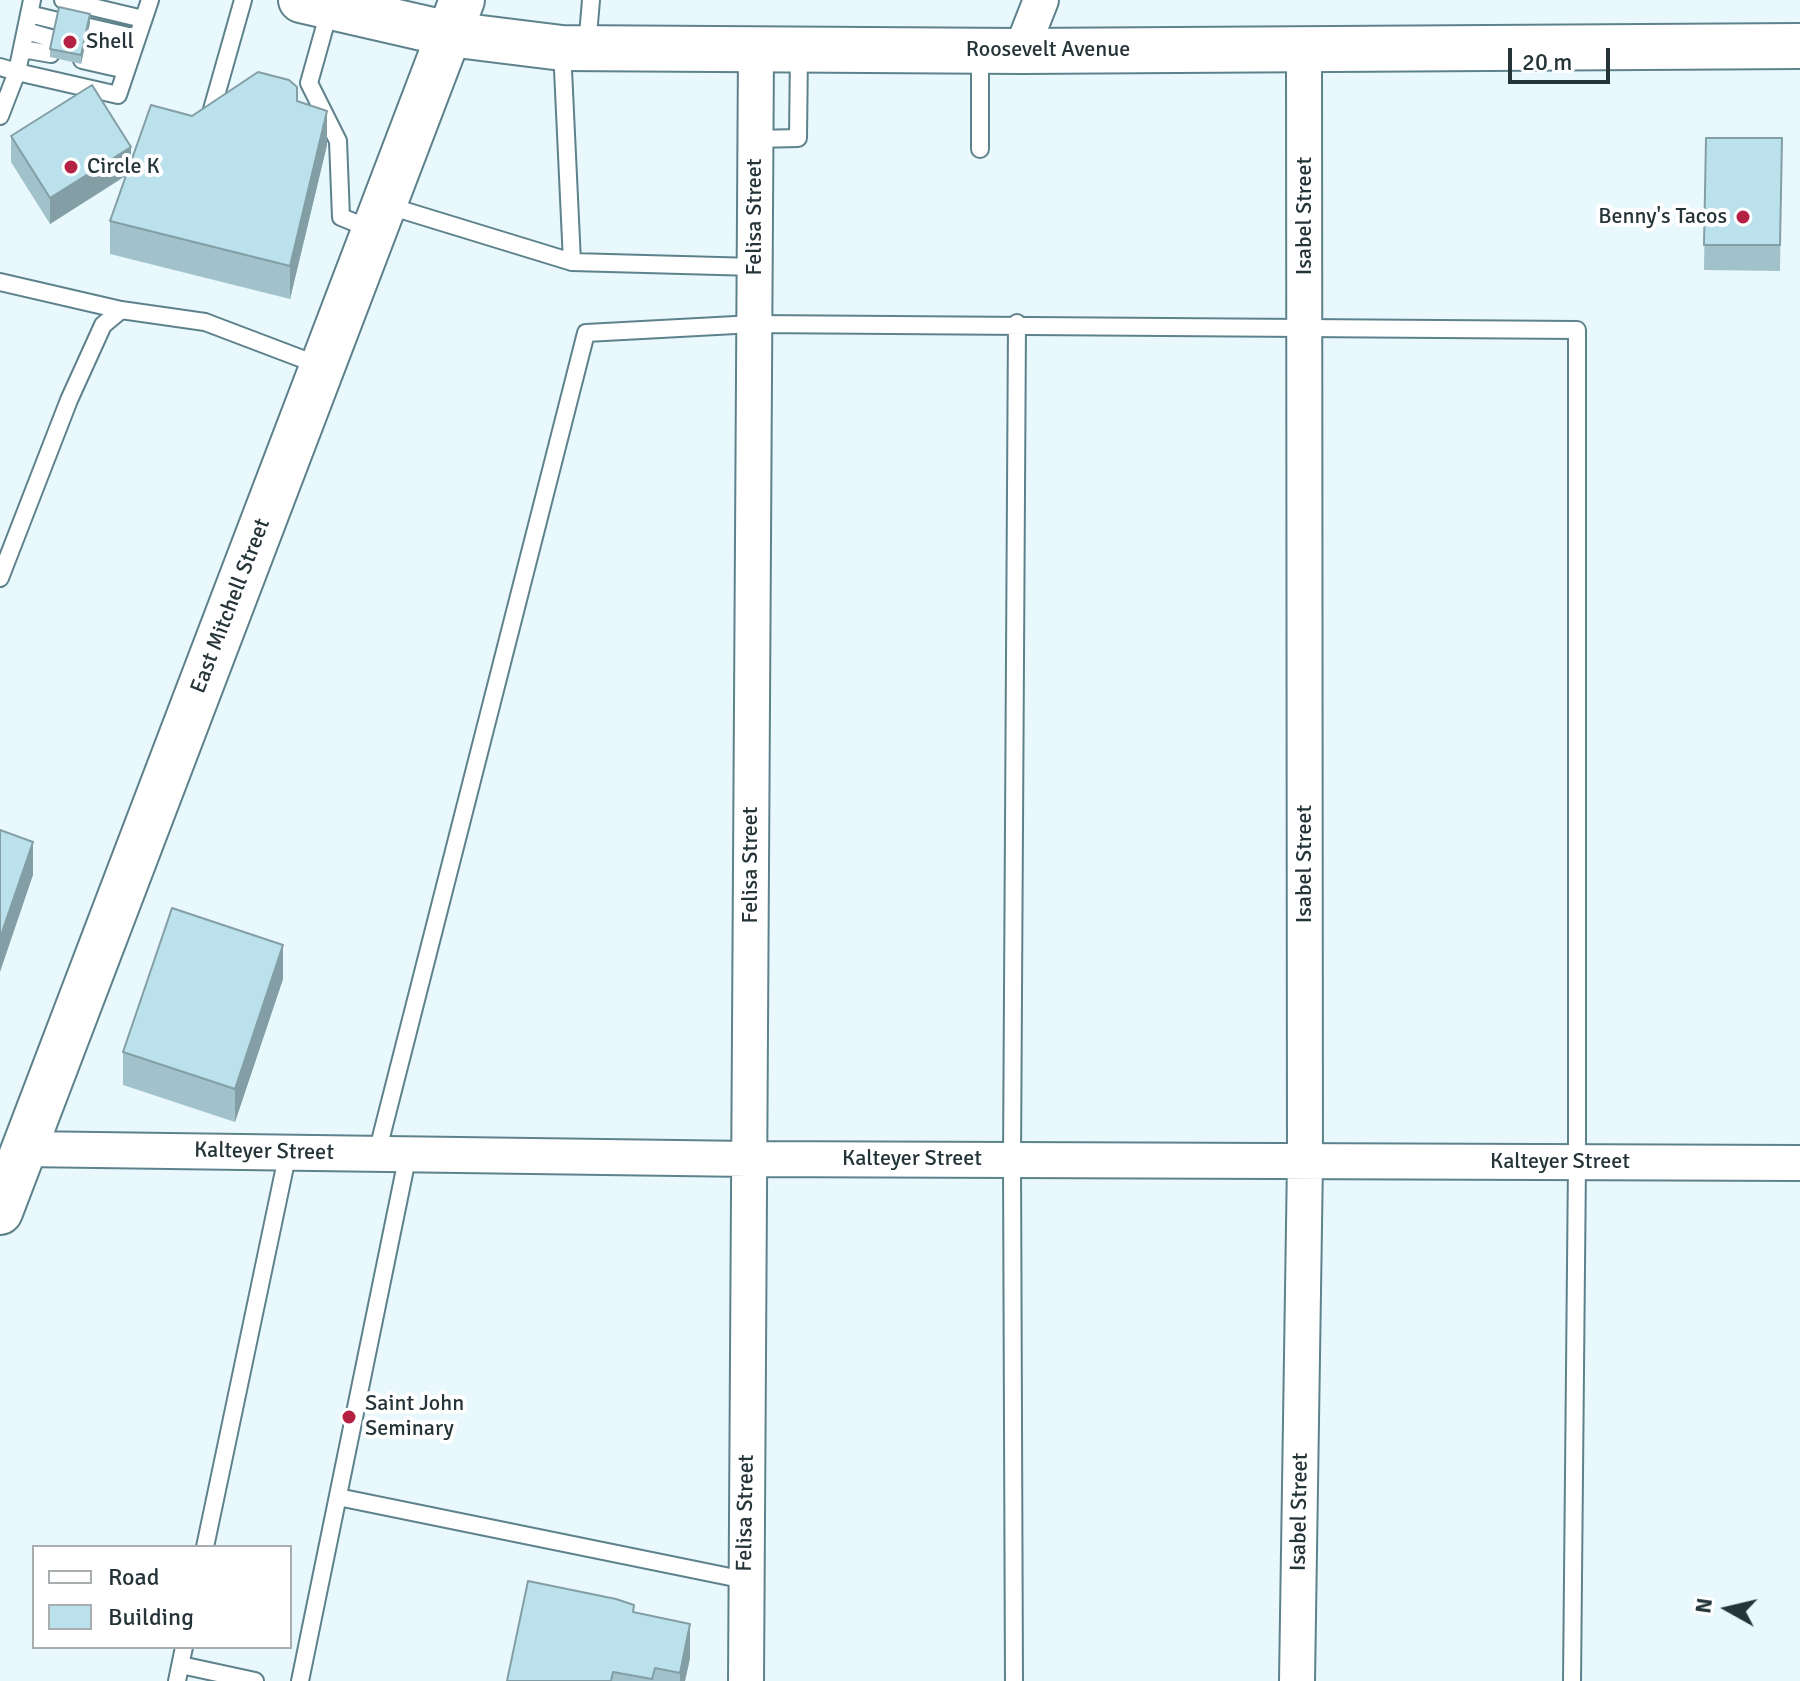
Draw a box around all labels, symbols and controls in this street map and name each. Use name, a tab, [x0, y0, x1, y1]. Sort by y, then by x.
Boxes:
place label: Shell	[86, 29, 134, 55]
scale bar	[1512, 32, 1614, 82]
marker: Shell	[61, 33, 79, 51]
street label: Roosevelt Avenue	[966, 37, 1130, 63]
text: 20 m	[1522, 47, 1572, 77]
place label: Circle K	[87, 154, 159, 180]
street label: Isabel Street	[1292, 157, 1318, 275]
marker: Circle K	[62, 158, 80, 176]
street label: Felisa Street	[742, 158, 768, 276]
place label: Benny's Tacos	[1598, 204, 1727, 230]
marker: Benny's Tacos	[1734, 208, 1752, 226]
street label: East Mitchell Street	[186, 515, 276, 697]
street label: Isabel Street	[1292, 805, 1318, 923]
street label: Felisa Street	[738, 806, 764, 924]
street label: Kalteyer Street	[194, 1138, 334, 1166]
street label: Kalteyer Street	[842, 1146, 982, 1172]
street label: Kalteyer Street	[1490, 1149, 1630, 1175]
place label: Saint John Seminary	[365, 1391, 464, 1442]
marker: Saint John Seminary	[340, 1408, 358, 1426]
street label: Isabel Street	[1286, 1453, 1314, 1571]
street label: Felisa Street	[732, 1454, 760, 1572]
legend	[32, 1545, 292, 1649]
text: Road	[108, 1562, 159, 1592]
north arrow	[1688, 1569, 1768, 1649]
text: N	[1689, 1596, 1718, 1615]
text: Building	[108, 1602, 194, 1632]

